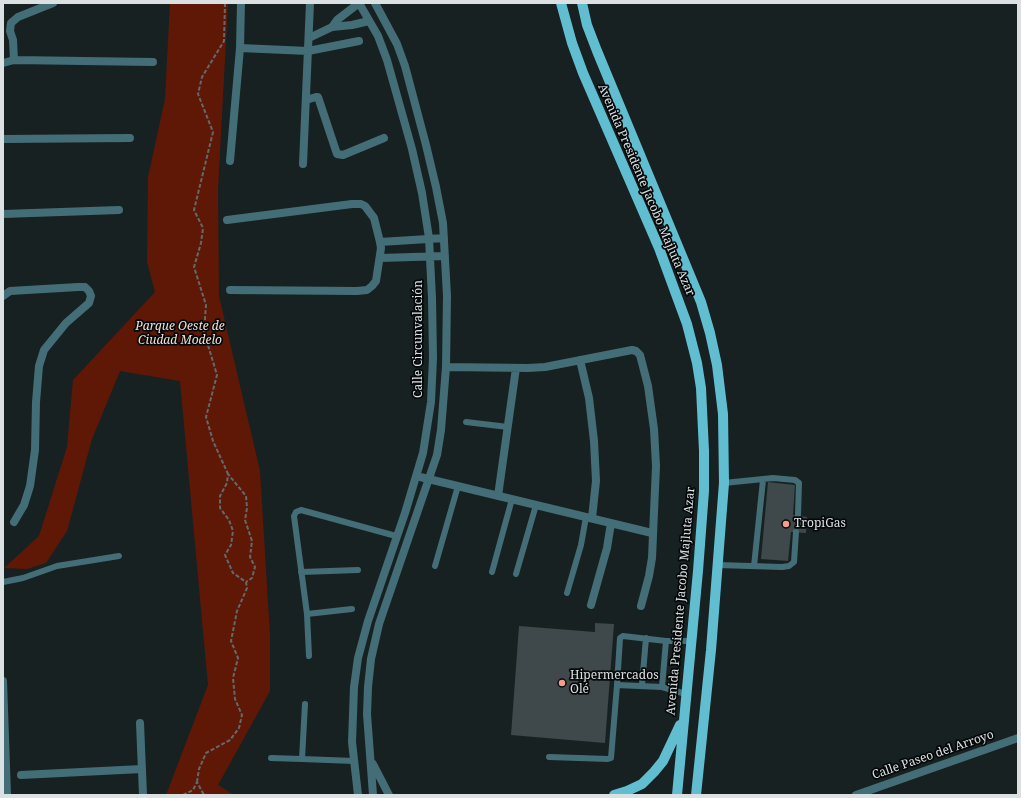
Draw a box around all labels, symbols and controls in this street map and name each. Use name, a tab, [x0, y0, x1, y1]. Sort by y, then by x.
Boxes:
street label: Avenida Presidente Jacobo Majluta Azar	[595, 82, 697, 298]
street label: Calle Circunvalación	[412, 280, 426, 398]
park label: Parque Oeste de Ciudad Modelo	[135, 320, 225, 348]
street label: Avenida Presidente Jacobo Majluta Azar	[664, 486, 698, 716]
place label: TropiGas	[794, 517, 846, 531]
marker: TropiGas	[781, 519, 791, 529]
place label: Hipermercados Olé	[570, 669, 659, 697]
marker: Hipermercados Olé	[557, 678, 567, 688]
street label: Calle Paseo del Arroyo	[870, 727, 996, 783]

